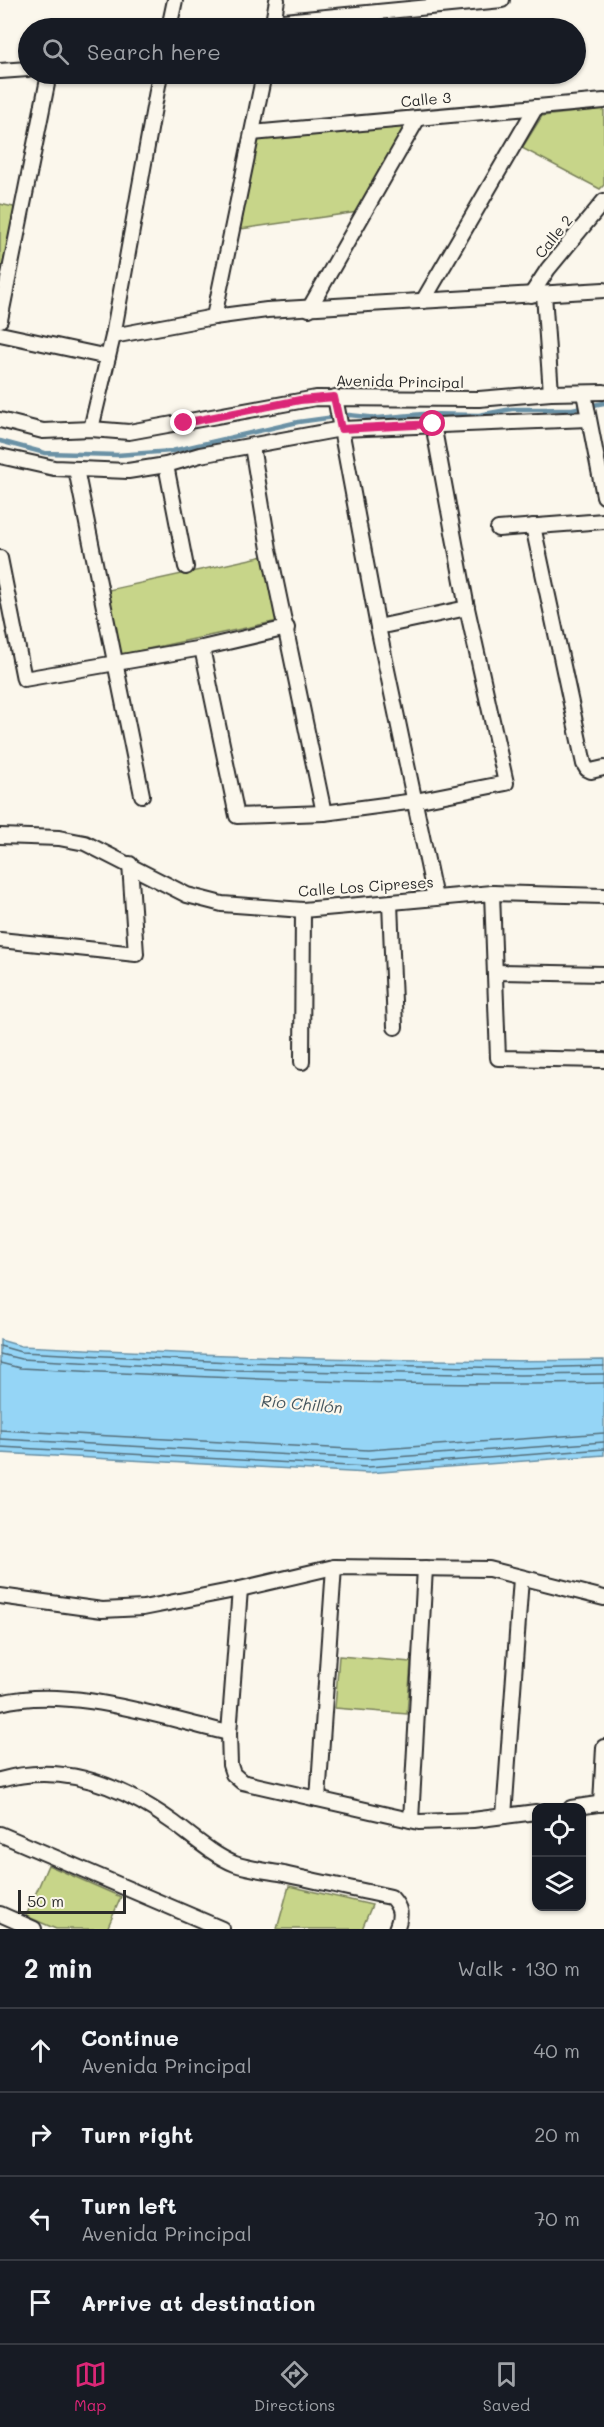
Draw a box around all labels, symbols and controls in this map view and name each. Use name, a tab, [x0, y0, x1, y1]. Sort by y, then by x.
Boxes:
search box	[18, 18, 586, 84]
icon: search	[39, 35, 72, 68]
text: Search here	[87, 37, 221, 66]
street label: Calle 3	[400, 87, 452, 111]
street label: Calle 2	[530, 211, 577, 262]
street label: Avenida Principal	[336, 370, 464, 392]
route end	[170, 409, 196, 435]
route start	[419, 410, 445, 436]
street label: Calle Los Cipreses	[298, 871, 434, 901]
water label: Río Chillón	[260, 1389, 344, 1418]
map controls	[532, 1803, 586, 1911]
button: locate	[532, 1803, 586, 1857]
button: layers	[532, 1857, 586, 1911]
scale bar	[18, 1887, 126, 1914]
text: 50 m	[27, 1890, 64, 1911]
text: 2 min	[24, 1951, 92, 1985]
text: Walk · 130 m	[457, 1955, 580, 1981]
text: Continue	[81, 2023, 179, 2052]
icon: ahead	[24, 2034, 57, 2067]
text: 40 m	[534, 2037, 580, 2063]
text: Avenida Principal	[81, 2052, 252, 2078]
icon: right	[24, 2118, 57, 2151]
text: Turn right	[81, 2120, 193, 2149]
text: 20 m	[534, 2121, 580, 2147]
text: Turn left	[81, 2191, 177, 2220]
icon: left	[24, 2202, 57, 2235]
text: 70 m	[534, 2205, 580, 2231]
text: Avenida Principal	[81, 2220, 252, 2246]
icon: arrive	[24, 2286, 57, 2319]
text: Arrive at destination	[81, 2288, 316, 2317]
tab: Map	[74, 2358, 107, 2415]
tab: Directions	[254, 2358, 335, 2415]
tab: Saved	[483, 2358, 530, 2415]

